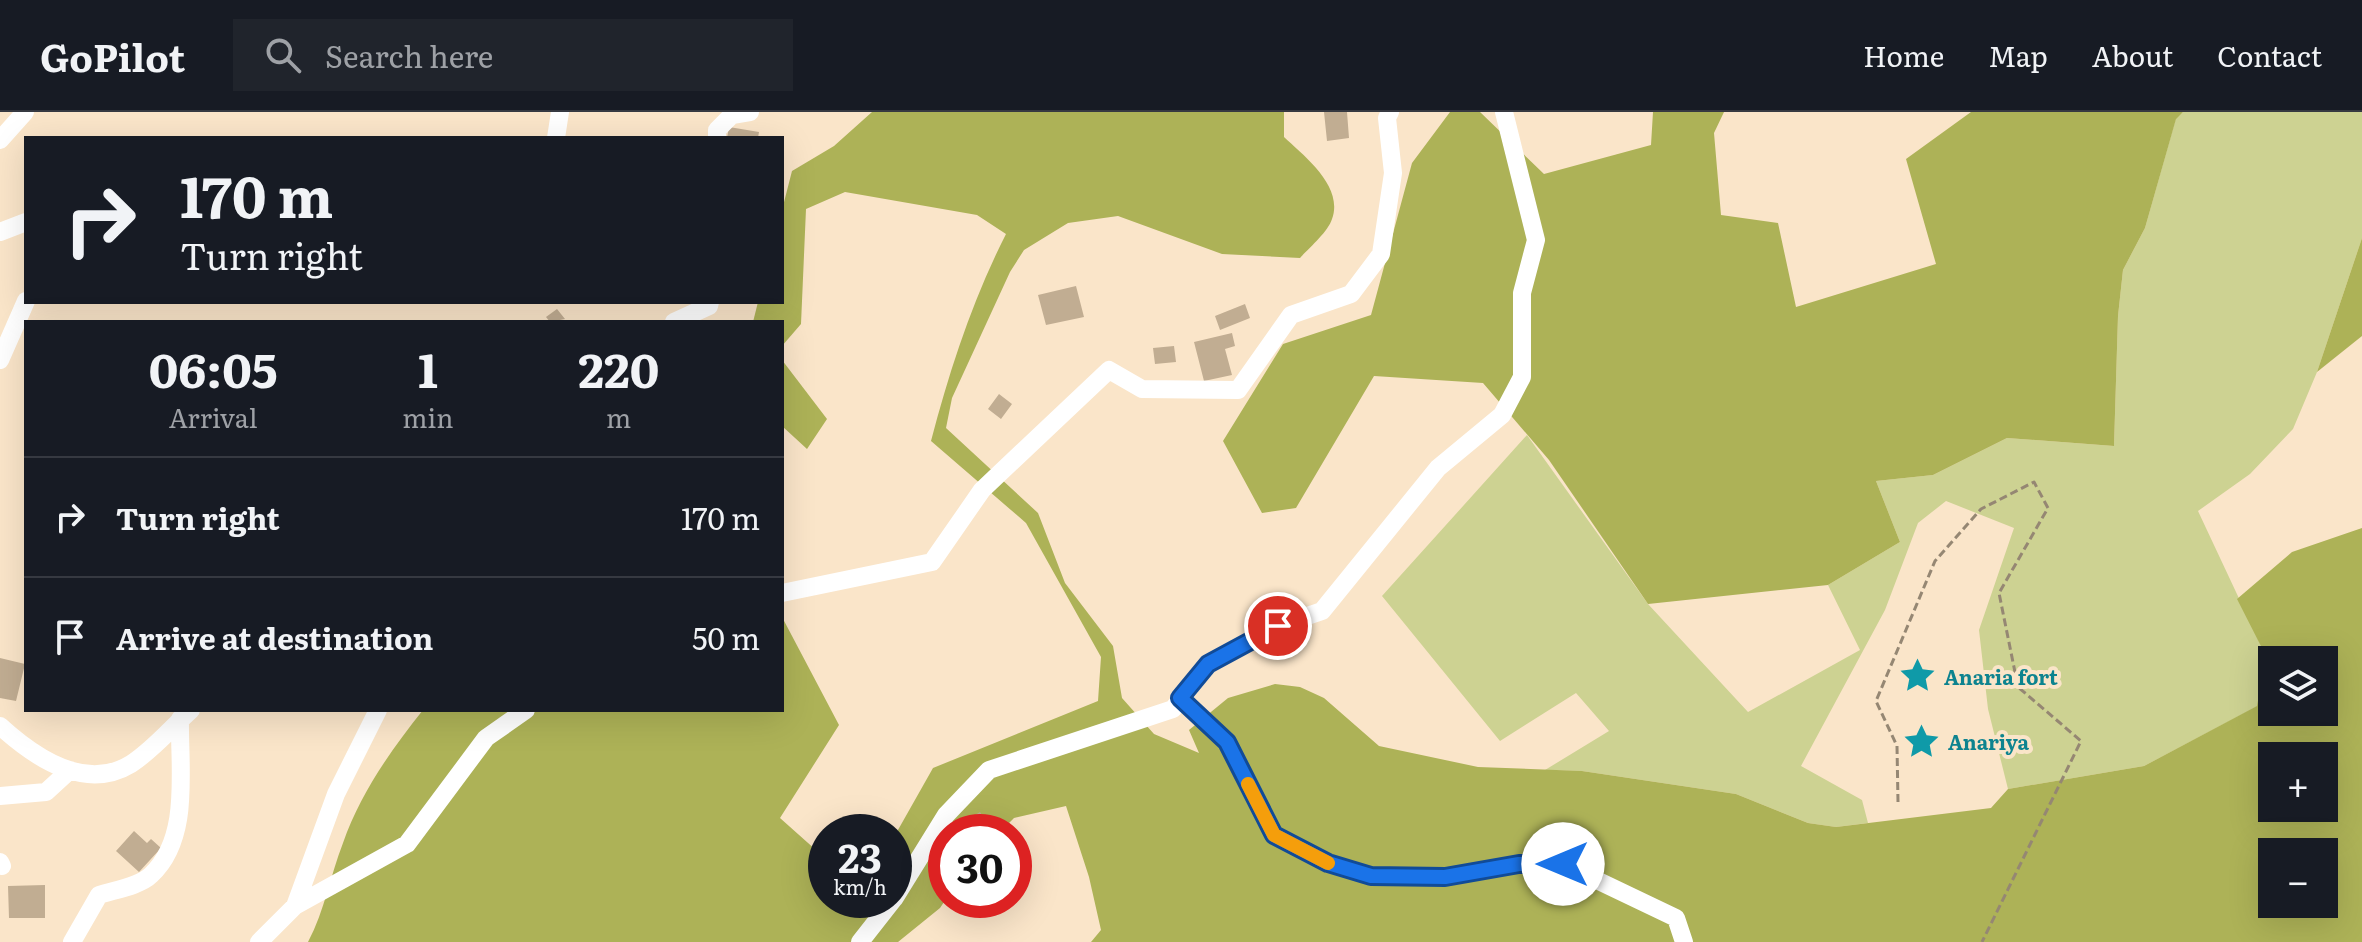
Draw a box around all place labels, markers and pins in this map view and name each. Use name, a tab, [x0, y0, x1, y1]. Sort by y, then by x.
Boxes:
pin	[1244, 592, 1312, 660]
place icon: Anaria fort	[1899, 657, 1937, 695]
place label: Anaria fort	[1944, 661, 2058, 691]
place icon: Anariya	[1903, 722, 1941, 760]
place label: Anariya	[1948, 726, 2030, 756]

